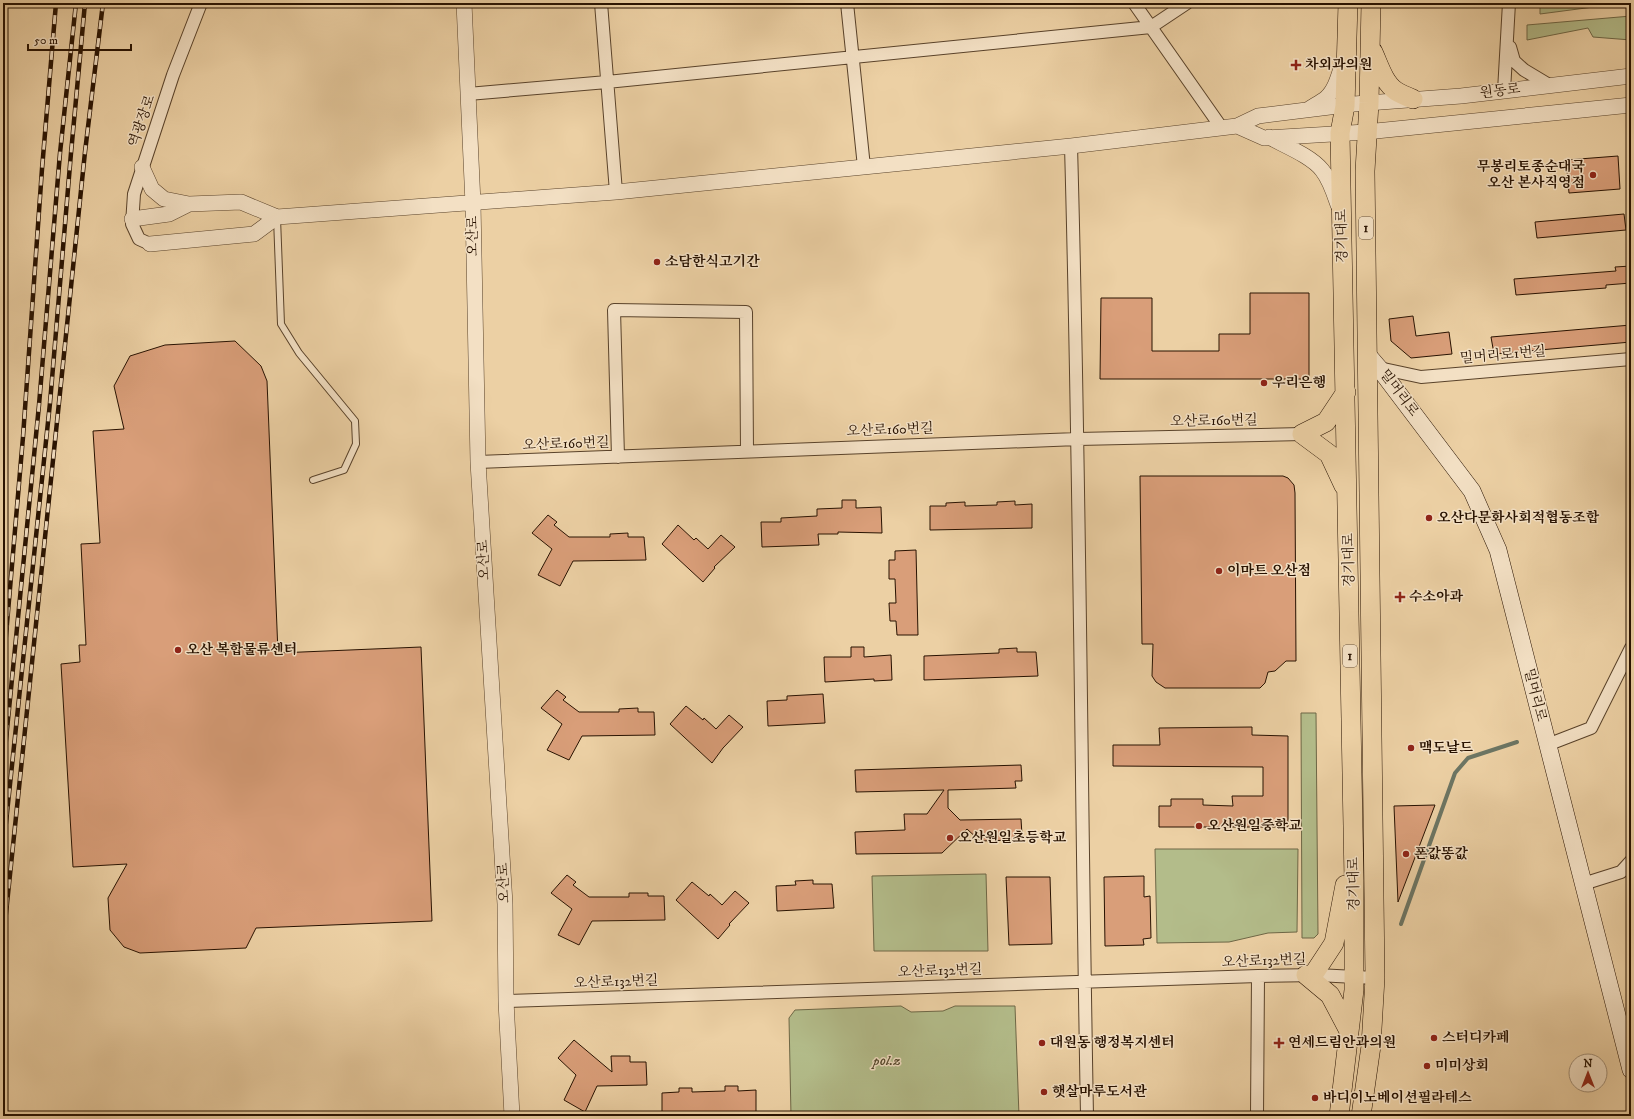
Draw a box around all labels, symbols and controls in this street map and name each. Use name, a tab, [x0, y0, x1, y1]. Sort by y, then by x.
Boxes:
scale bar	[28, 26, 131, 52]
text: 50 m	[34, 33, 58, 48]
place label: 차외과의원	[1305, 56, 1373, 74]
marker: 차외과의원	[1290, 59, 1302, 71]
street label: 원동로	[1479, 80, 1522, 102]
street label: 역광장로	[125, 92, 159, 150]
place label: 무봉리토종순대국 오산 본사직영점	[1477, 158, 1585, 192]
marker: 무봉리토종순대국 오산 본사직영점	[1588, 170, 1598, 180]
street label: 경기대로	[1333, 208, 1351, 263]
street label: 오산로	[464, 215, 482, 256]
road number: 1	[1359, 217, 1373, 239]
place label: 소담한식고기간	[665, 253, 760, 271]
marker: 소담한식고기간	[652, 257, 662, 267]
street label: 밀머리로1번길	[1459, 342, 1547, 368]
street label: 밀머리로	[1376, 366, 1423, 420]
place label: 우리은행	[1272, 374, 1326, 392]
marker: 우리은행	[1259, 378, 1269, 388]
street label: 오산로160번길	[1170, 411, 1258, 431]
street label: 오산로160번길	[846, 419, 934, 441]
street label: 오산로160번길	[522, 433, 610, 455]
place label: 오산다문화사회적협동조합	[1437, 509, 1600, 527]
marker: 오산다문화사회적협동조합	[1424, 513, 1434, 523]
street label: 경기대로	[1340, 532, 1358, 587]
street label: 오산로	[474, 539, 494, 581]
place label: 이마트 오산점	[1227, 562, 1311, 580]
marker: 이마트 오산점	[1214, 566, 1224, 576]
place label: 수소아과	[1409, 588, 1464, 606]
marker: 수소아과	[1394, 591, 1406, 603]
place label: 오산 복합물류센터	[186, 641, 297, 659]
marker: 오산 복합물류센터	[173, 645, 183, 655]
road number: 1	[1343, 645, 1357, 667]
street label: 밀머리로	[1520, 667, 1550, 724]
place label: 맥도날드	[1419, 739, 1474, 757]
marker: 맥도날드	[1406, 743, 1416, 753]
place label: 오산원일중학교	[1207, 817, 1302, 835]
marker: 오산원일중학교	[1194, 821, 1204, 831]
place label: 오산원일초등학교	[958, 829, 1067, 847]
marker: 오산원일초등학교	[945, 833, 955, 843]
place label: 폰값똥값	[1414, 845, 1469, 863]
marker: 폰값똥값	[1401, 849, 1411, 859]
street label: 경기대로	[1345, 856, 1363, 911]
street label: 오산로	[494, 862, 514, 904]
street label: 오산로132번길	[1221, 951, 1307, 971]
street label: 오산로132번길	[897, 961, 983, 981]
street label: 오산로132번길	[573, 972, 659, 992]
place label: 스터디카페	[1442, 1029, 1510, 1047]
marker: 스터디카페	[1429, 1033, 1439, 1043]
place label: 대원동 행정복지센터	[1050, 1034, 1175, 1052]
place label: 연세드림안과의원	[1288, 1034, 1396, 1052]
marker: 연세드림안과의원	[1273, 1037, 1285, 1049]
marker: 대원동 행정복지센터	[1037, 1038, 1047, 1048]
park label: p0l.z	[870, 1052, 901, 1070]
north arrow	[1568, 1053, 1608, 1093]
place label: 미미상회	[1435, 1057, 1489, 1075]
text: N	[1583, 1057, 1593, 1071]
marker: 미미상회	[1422, 1061, 1432, 1071]
place label: 햇살마루도서관	[1052, 1083, 1147, 1101]
marker: 햇살마루도서관	[1039, 1087, 1049, 1097]
place label: 바디이노베이션필라테스	[1323, 1089, 1472, 1107]
marker: 바디이노베이션필라테스	[1310, 1093, 1320, 1103]

